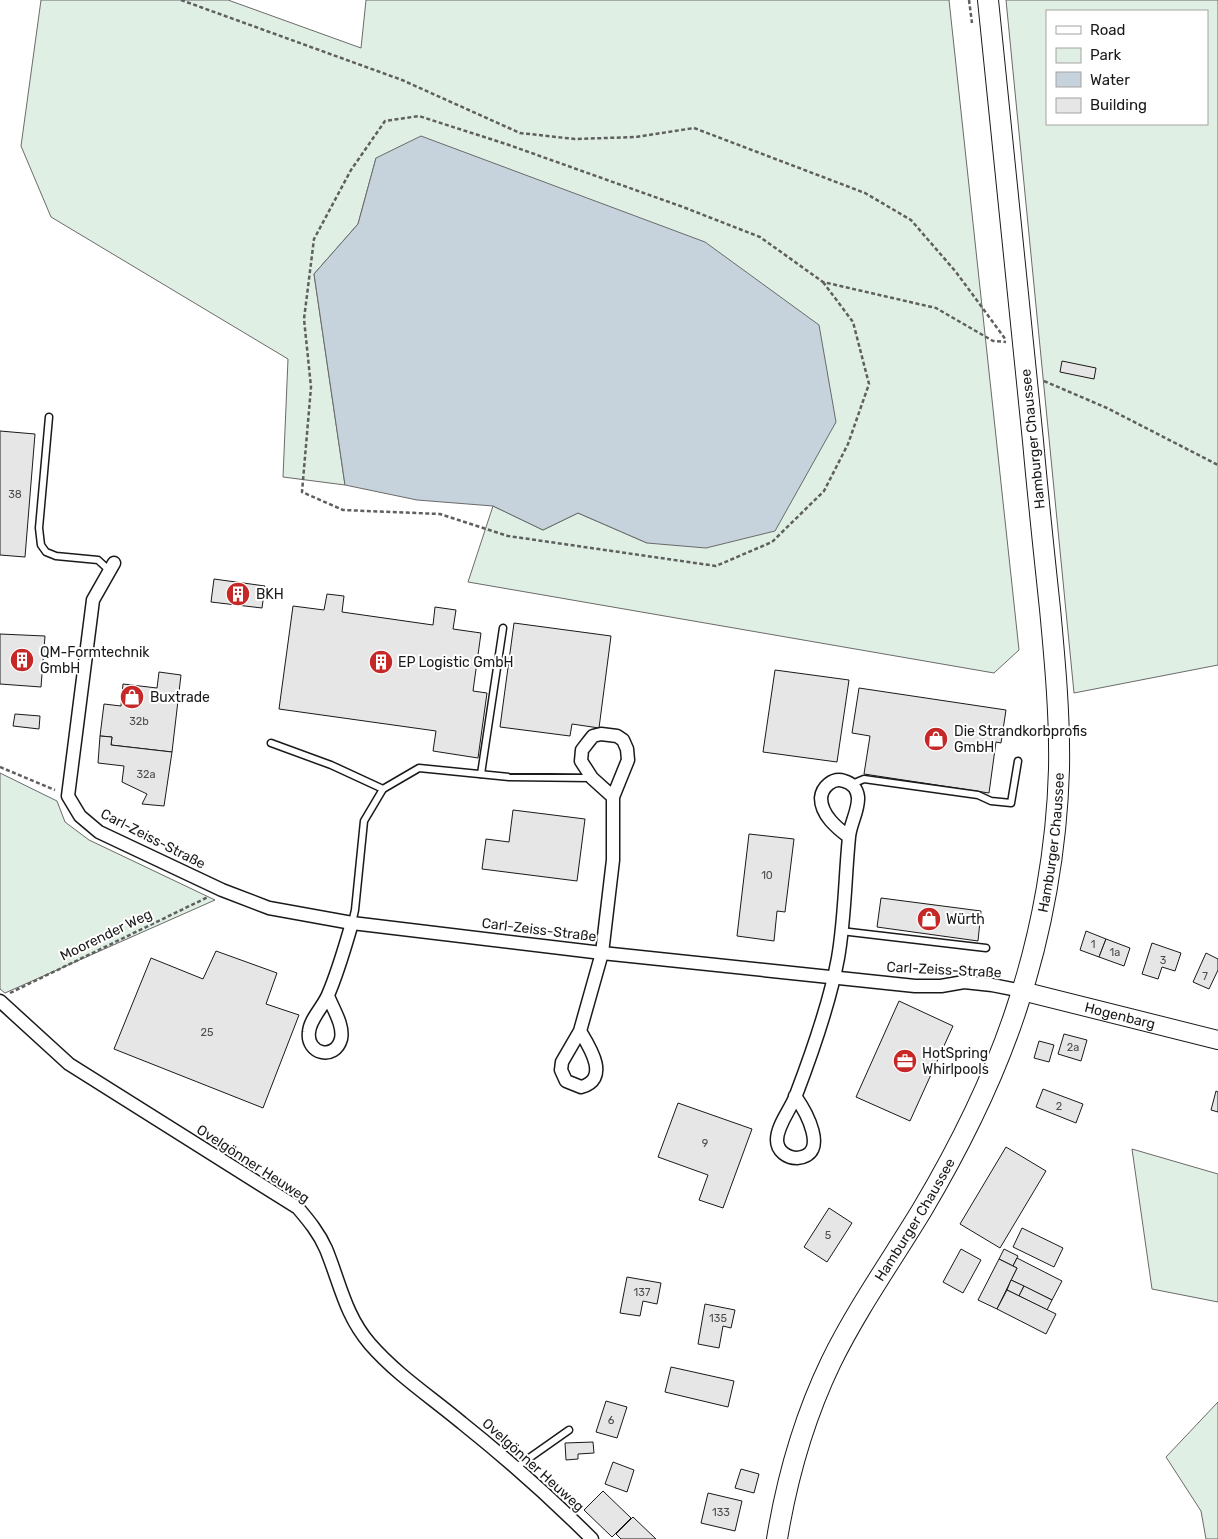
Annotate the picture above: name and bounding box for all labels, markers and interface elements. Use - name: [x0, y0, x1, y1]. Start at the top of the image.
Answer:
- legend: [1046, 10, 1208, 125]
- text: Road: [1090, 21, 1126, 39]
- text: Park: [1090, 46, 1121, 64]
- text: Water: [1090, 71, 1130, 89]
- text: Building: [1090, 96, 1147, 114]
- street label: Hamburger Chaussee: [1017, 368, 1049, 510]
- house number: 38: [8, 488, 22, 501]
- building icon: BKH: [225, 581, 251, 607]
- place label: BKH: [256, 586, 284, 603]
- place label: QM-Formtechnik GmbH: [40, 644, 150, 677]
- building icon: QM-Formtechnik GmbH: [9, 647, 35, 673]
- building icon: EP Logistic GmbH: [368, 649, 394, 675]
- place label: EP Logistic GmbH: [398, 654, 514, 671]
- shop icon: Buxtrade: [119, 684, 145, 710]
- place label: Buxtrade: [150, 689, 210, 706]
- house number: 32b: [129, 715, 149, 728]
- place label: Die Strandkorbprofis GmbH: [954, 723, 1087, 756]
- shop icon: Die Strandkorbprofis GmbH: [923, 726, 949, 752]
- house number: 32a: [136, 768, 156, 781]
- street label: Hamburger Chaussee: [1034, 772, 1067, 914]
- street label: Carl-Zeiss-Straße: [98, 805, 208, 873]
- house number: 10: [761, 869, 773, 882]
- street label: Moorender Weg: [57, 905, 155, 965]
- shop icon: Würth: [916, 906, 942, 932]
- place label: Würth: [946, 911, 985, 928]
- street label: Carl-Zeiss-Straße: [481, 915, 597, 945]
- house number: 1: [1091, 938, 1095, 951]
- house number: 1a: [1110, 946, 1120, 959]
- house number: 3: [1160, 954, 1167, 967]
- street label: Carl-Zeiss-Straße: [886, 958, 1002, 982]
- house number: 7: [1202, 970, 1208, 983]
- street label: Hogenbarg: [1083, 998, 1157, 1033]
- house number: 25: [201, 1026, 214, 1039]
- house number: 2a: [1067, 1041, 1079, 1054]
- place label: HotSpring Whirlpools: [922, 1045, 989, 1078]
- office icon: HotSpring Whirlpools: [892, 1048, 918, 1074]
- house number: 2: [1056, 1100, 1062, 1113]
- street label: Ovelgönner Heuweg: [193, 1121, 313, 1207]
- house number: 9: [702, 1137, 708, 1150]
- street label: Hamburger Chaussee: [871, 1155, 958, 1284]
- house number: 5: [825, 1229, 832, 1242]
- house number: 137: [634, 1286, 651, 1299]
- house number: 135: [709, 1312, 727, 1325]
- house number: 6: [608, 1414, 615, 1427]
- street label: Ovelgönner Heuweg: [479, 1415, 587, 1515]
- house number: 133: [712, 1506, 730, 1519]

